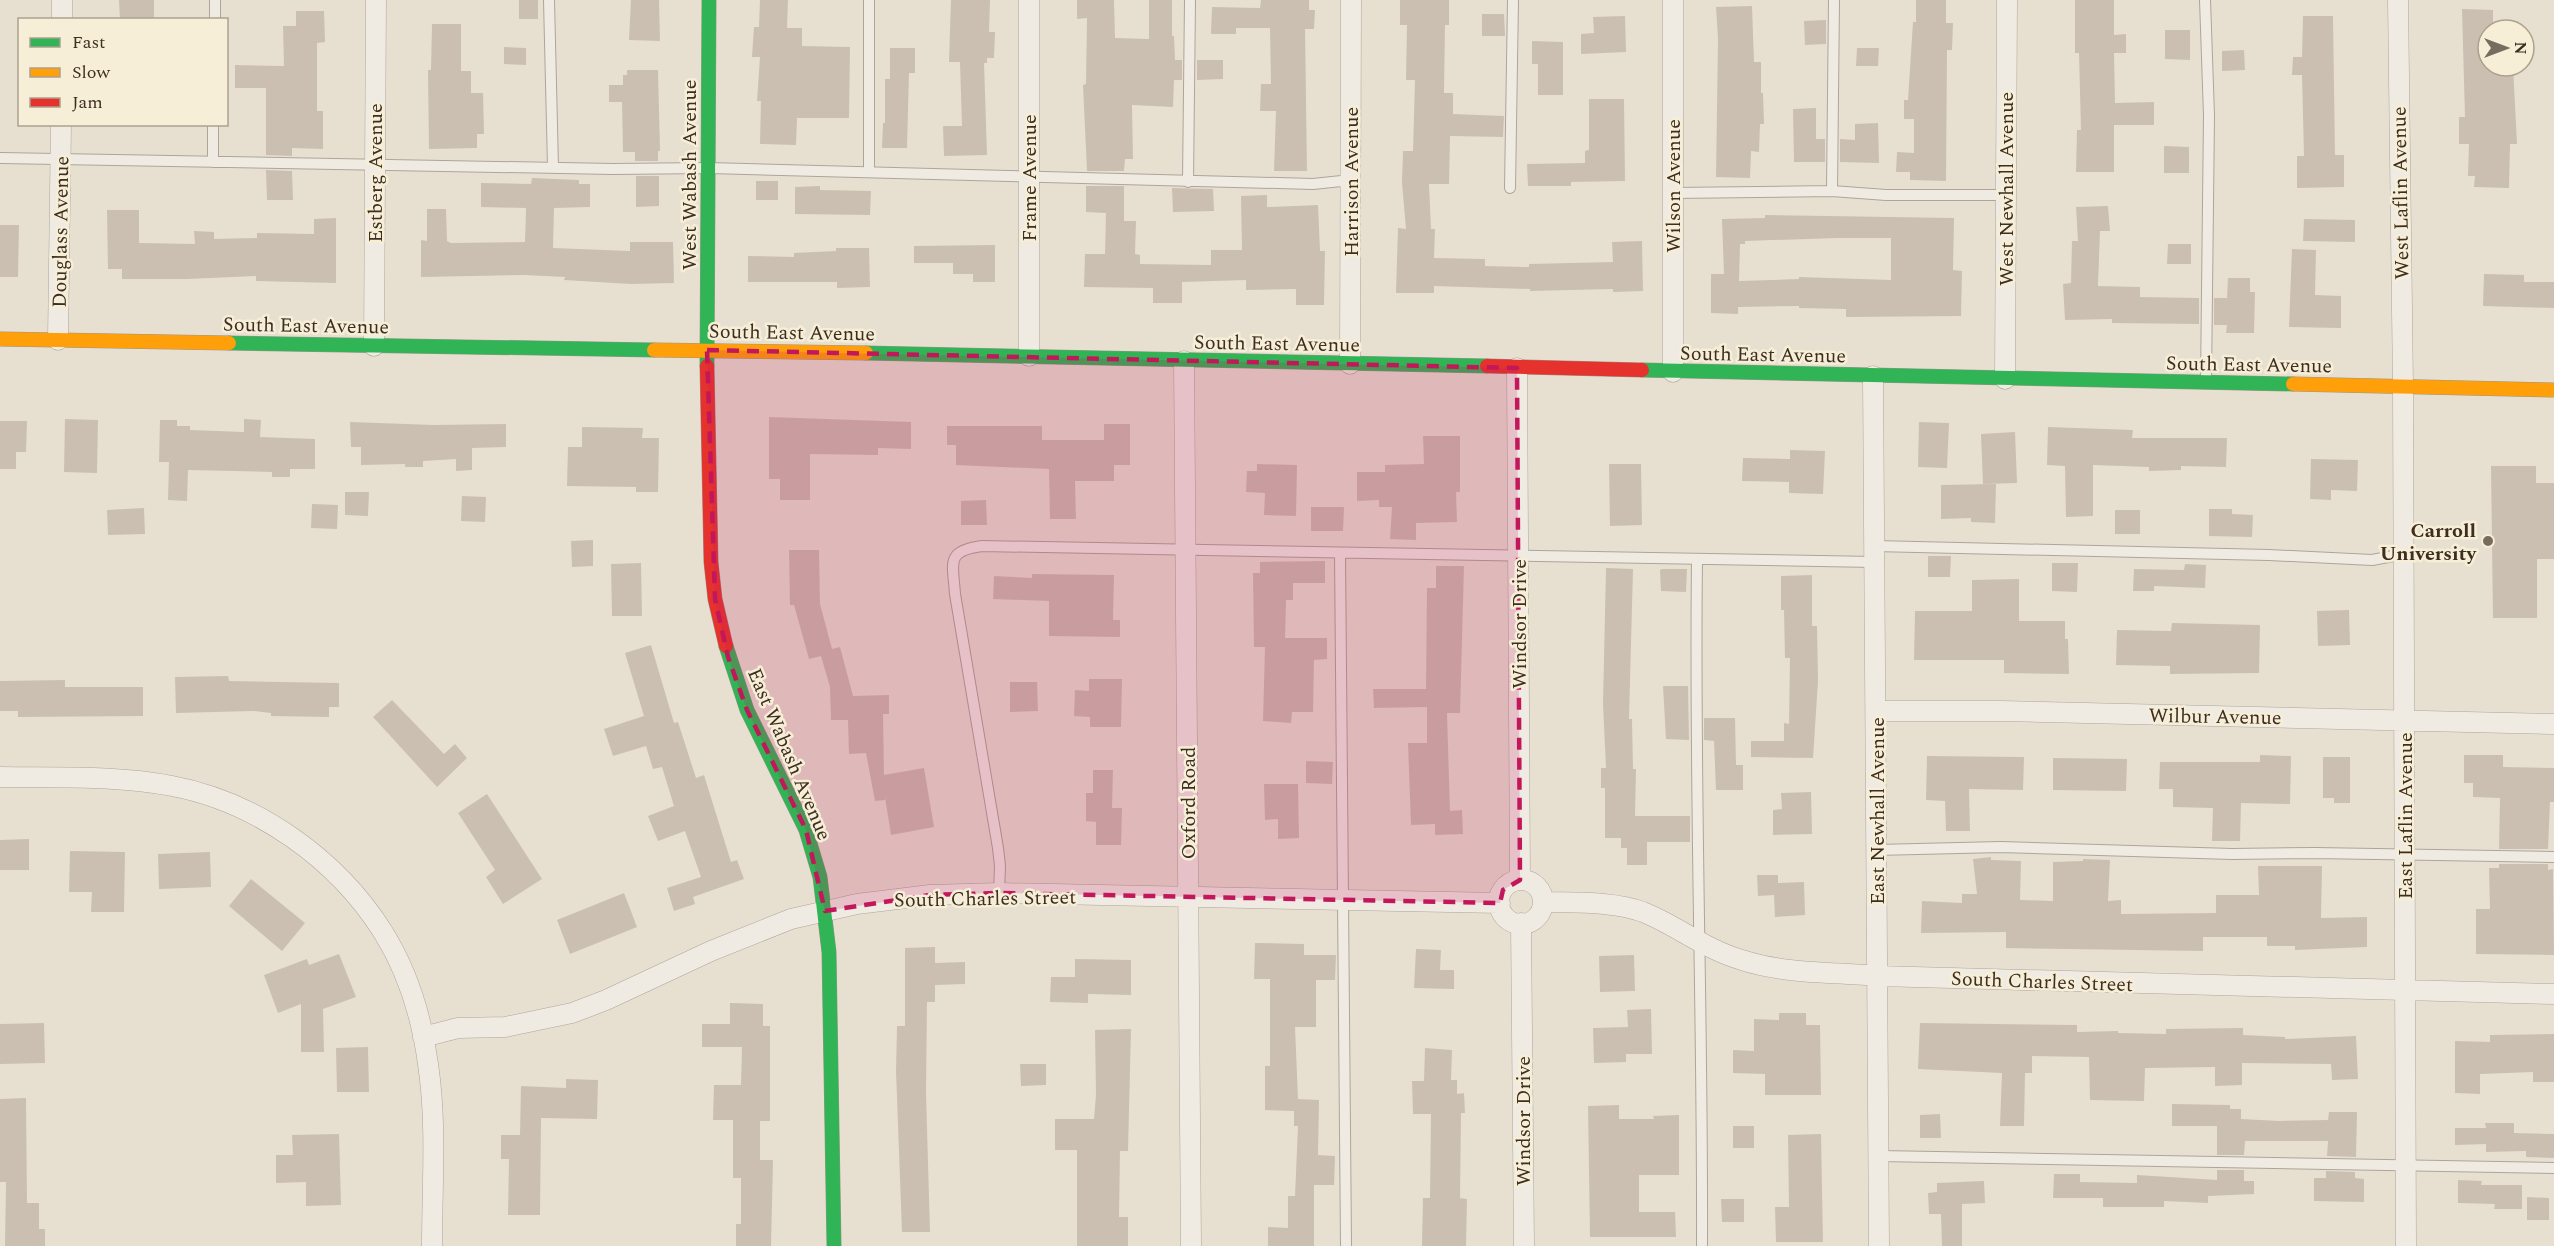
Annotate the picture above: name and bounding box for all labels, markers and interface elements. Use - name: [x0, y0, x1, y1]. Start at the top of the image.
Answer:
- legend: [18, 18, 228, 126]
- north arrow: [2476, 18, 2536, 78]
- text: Fast: [72, 29, 105, 56]
- text: N: [2508, 41, 2532, 55]
- text: Slow: [72, 59, 111, 86]
- street label: West Wabash Avenue: [675, 80, 705, 270]
- text: Jam: [72, 89, 103, 116]
- street label: West Newhall Avenue: [1992, 92, 2022, 286]
- street label: Estberg Avenue: [361, 103, 391, 243]
- street label: West Laflin Avenue: [2384, 106, 2418, 280]
- street label: Harrison Avenue: [1337, 107, 1367, 257]
- street label: Frame Avenue: [1015, 114, 1045, 242]
- street label: Wilson Avenue: [1659, 119, 1689, 253]
- street label: Douglass Avenue: [45, 156, 77, 308]
- street label: South East Avenue: [223, 310, 389, 342]
- street label: South East Avenue: [709, 317, 875, 349]
- street label: South East Avenue: [1194, 328, 1360, 360]
- street label: South East Avenue: [1680, 339, 1846, 371]
- street label: South East Avenue: [2166, 349, 2332, 381]
- place label: Carroll University: [2380, 516, 2477, 569]
- marker: Carroll University: [2481, 534, 2495, 548]
- street label: Windsor Drive: [1505, 559, 1535, 689]
- street label: East Wabash Avenue: [739, 664, 839, 845]
- street label: Wilbur Avenue: [2148, 701, 2282, 733]
- street label: East Newhall Avenue: [1863, 717, 1893, 905]
- street label: East Laflin Avenue: [2391, 732, 2421, 900]
- street label: Oxford Road: [1174, 747, 1204, 859]
- street label: South Charles Street: [894, 882, 1076, 916]
- street label: South Charles Street: [1950, 964, 2134, 1000]
- street label: Windsor Drive: [1509, 1056, 1539, 1186]

